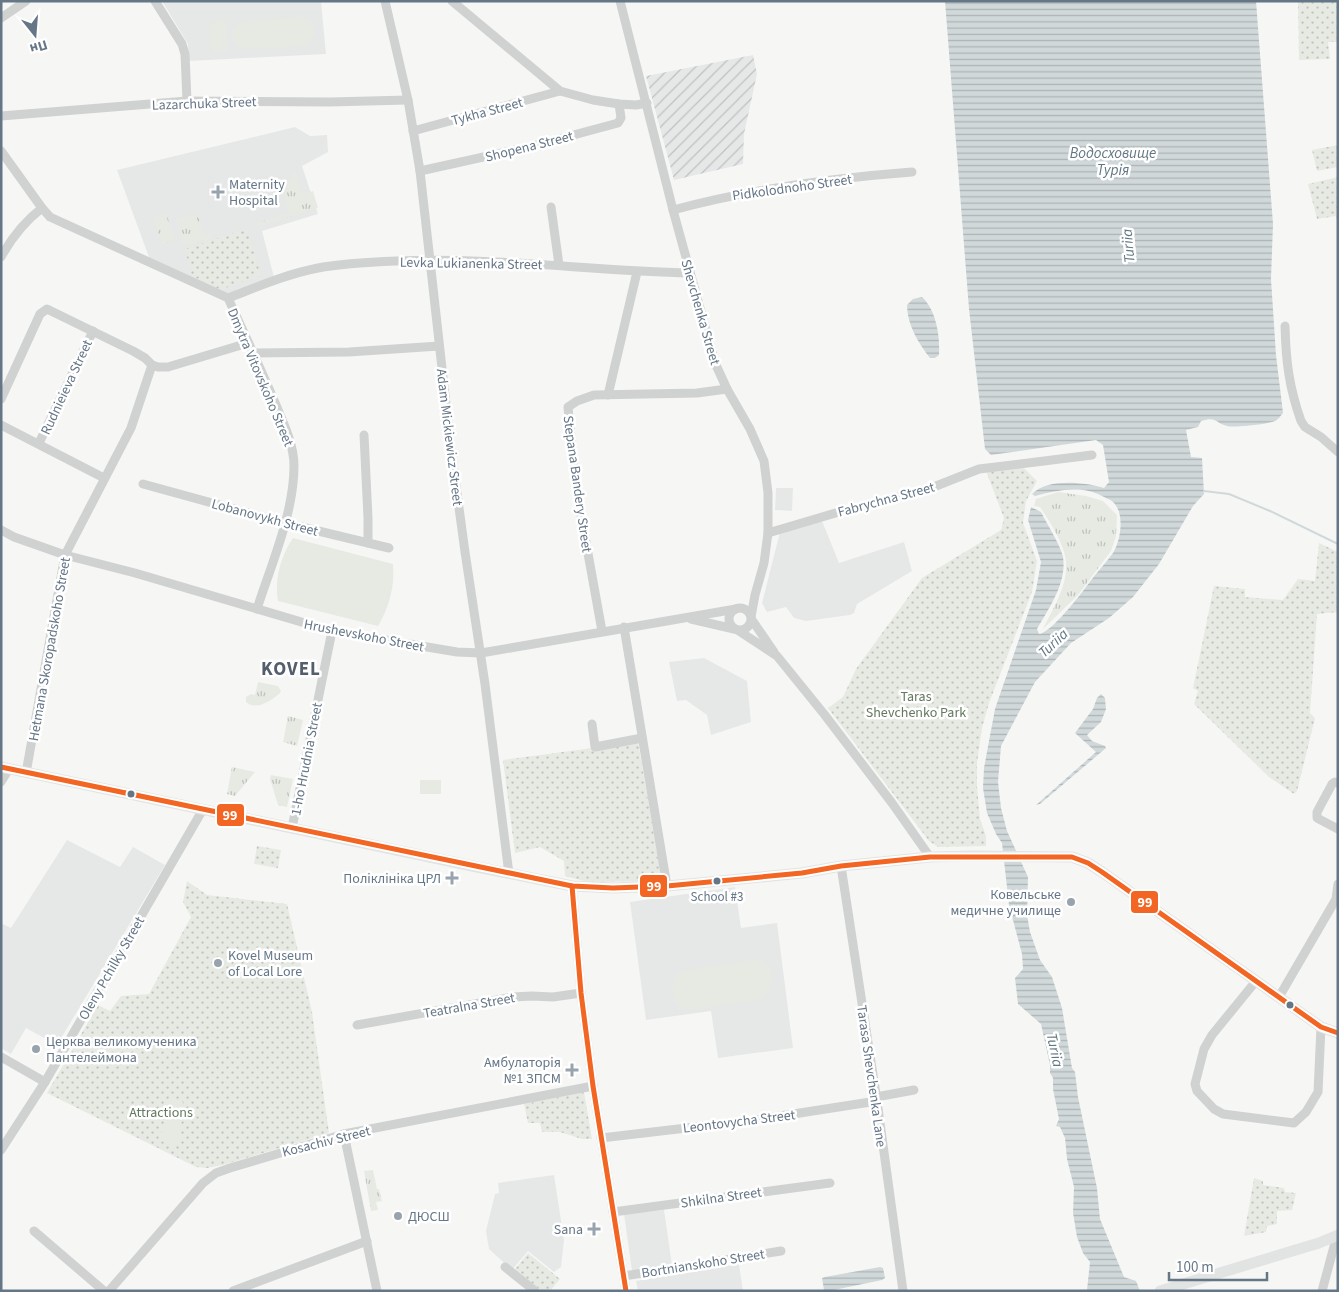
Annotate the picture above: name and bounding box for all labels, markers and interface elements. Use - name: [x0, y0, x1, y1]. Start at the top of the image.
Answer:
- north arrow: [10, 10, 60, 60]
- text: Пн: [27, 34, 50, 59]
- street label: Lazarchuka Street: [151, 92, 257, 116]
- street label: Tykha Street: [449, 93, 525, 131]
- street label: Shopena Street: [483, 126, 576, 168]
- water label: Водосховище Турія: [1070, 143, 1156, 181]
- street label: Pidkolodnoho Street: [731, 170, 854, 206]
- place label: Maternity Hospital: [229, 175, 285, 211]
- marker: Maternity Hospital: [211, 185, 225, 199]
- water label: Turiia: [1117, 228, 1140, 264]
- street label: Levka Lukianenka Street: [400, 253, 543, 275]
- street label: Shevchenka Street: [675, 257, 725, 368]
- street label: Dmytra Vitovskoho Street: [222, 305, 298, 450]
- street label: Rudnieieva Street: [36, 336, 98, 438]
- street label: Adam Mickiewicz Street: [431, 367, 467, 507]
- street label: Stepana Bandery Street: [557, 414, 597, 554]
- street label: Fabrychna Street: [836, 477, 937, 523]
- street label: Lobanovykh Street: [209, 494, 320, 542]
- street label: Hetmana Skoropadskoho Street: [24, 555, 76, 743]
- street label: Hrushevskoho Street: [302, 615, 426, 657]
- water label: Turiia: [1034, 624, 1073, 663]
- district label: KOVEL: [261, 656, 321, 683]
- park label: Taras Shevchenko Park: [866, 687, 966, 723]
- street label: 1-ho Hrudnia Street: [286, 701, 328, 817]
- unlabelled marker: [126, 789, 136, 799]
- line badge: 99: [216, 803, 245, 827]
- text: 99: [223, 806, 237, 826]
- place label: Поліклініка ЦРЛ: [343, 869, 441, 889]
- marker: Поліклініка ЦРЛ: [445, 871, 459, 885]
- line badge: 99: [639, 874, 668, 898]
- marker: School #3: [712, 876, 722, 886]
- text: 99: [647, 877, 661, 897]
- place label: Ковельське медичне училище: [950, 885, 1061, 921]
- place label: School #3: [691, 888, 743, 906]
- line badge: 99: [1130, 890, 1159, 914]
- text: 99: [1138, 893, 1152, 913]
- marker: Ковельське медичне училище: [1065, 896, 1077, 908]
- street label: Oleny Pchilky Street: [74, 913, 150, 1024]
- place label: Kovel Museum of Local Lore: [228, 946, 313, 982]
- marker: Kovel Museum of Local Lore: [212, 957, 224, 969]
- street label: Teatralna Street: [422, 988, 517, 1024]
- unlabelled marker: [1285, 1000, 1295, 1010]
- street label: Tarasa Shevchenka Lane: [851, 1004, 891, 1148]
- water label: Turiia: [1041, 1031, 1068, 1069]
- place label: Церква великомученика Пантелеймона: [46, 1032, 197, 1068]
- marker: Церква великомученика Пантелеймона: [30, 1043, 42, 1055]
- place label: Амбулаторія №1 ЗПСМ: [484, 1053, 561, 1089]
- marker: Амбулаторія №1 ЗПСМ: [565, 1063, 579, 1077]
- park label: Attractions: [129, 1103, 193, 1123]
- street label: Leontovycha Street: [682, 1105, 797, 1139]
- street label: Kosachiv Street: [280, 1121, 373, 1163]
- street label: Shkilna Street: [679, 1182, 763, 1214]
- place label: ДЮСШ: [408, 1207, 450, 1227]
- marker: ДЮСШ: [392, 1210, 404, 1222]
- place label: Sana: [554, 1220, 583, 1240]
- marker: Sana: [587, 1222, 601, 1236]
- street label: Bortnianskoho Street: [640, 1244, 766, 1284]
- scale bar: [1169, 1250, 1266, 1282]
- text: 100 m: [1176, 1257, 1214, 1278]

